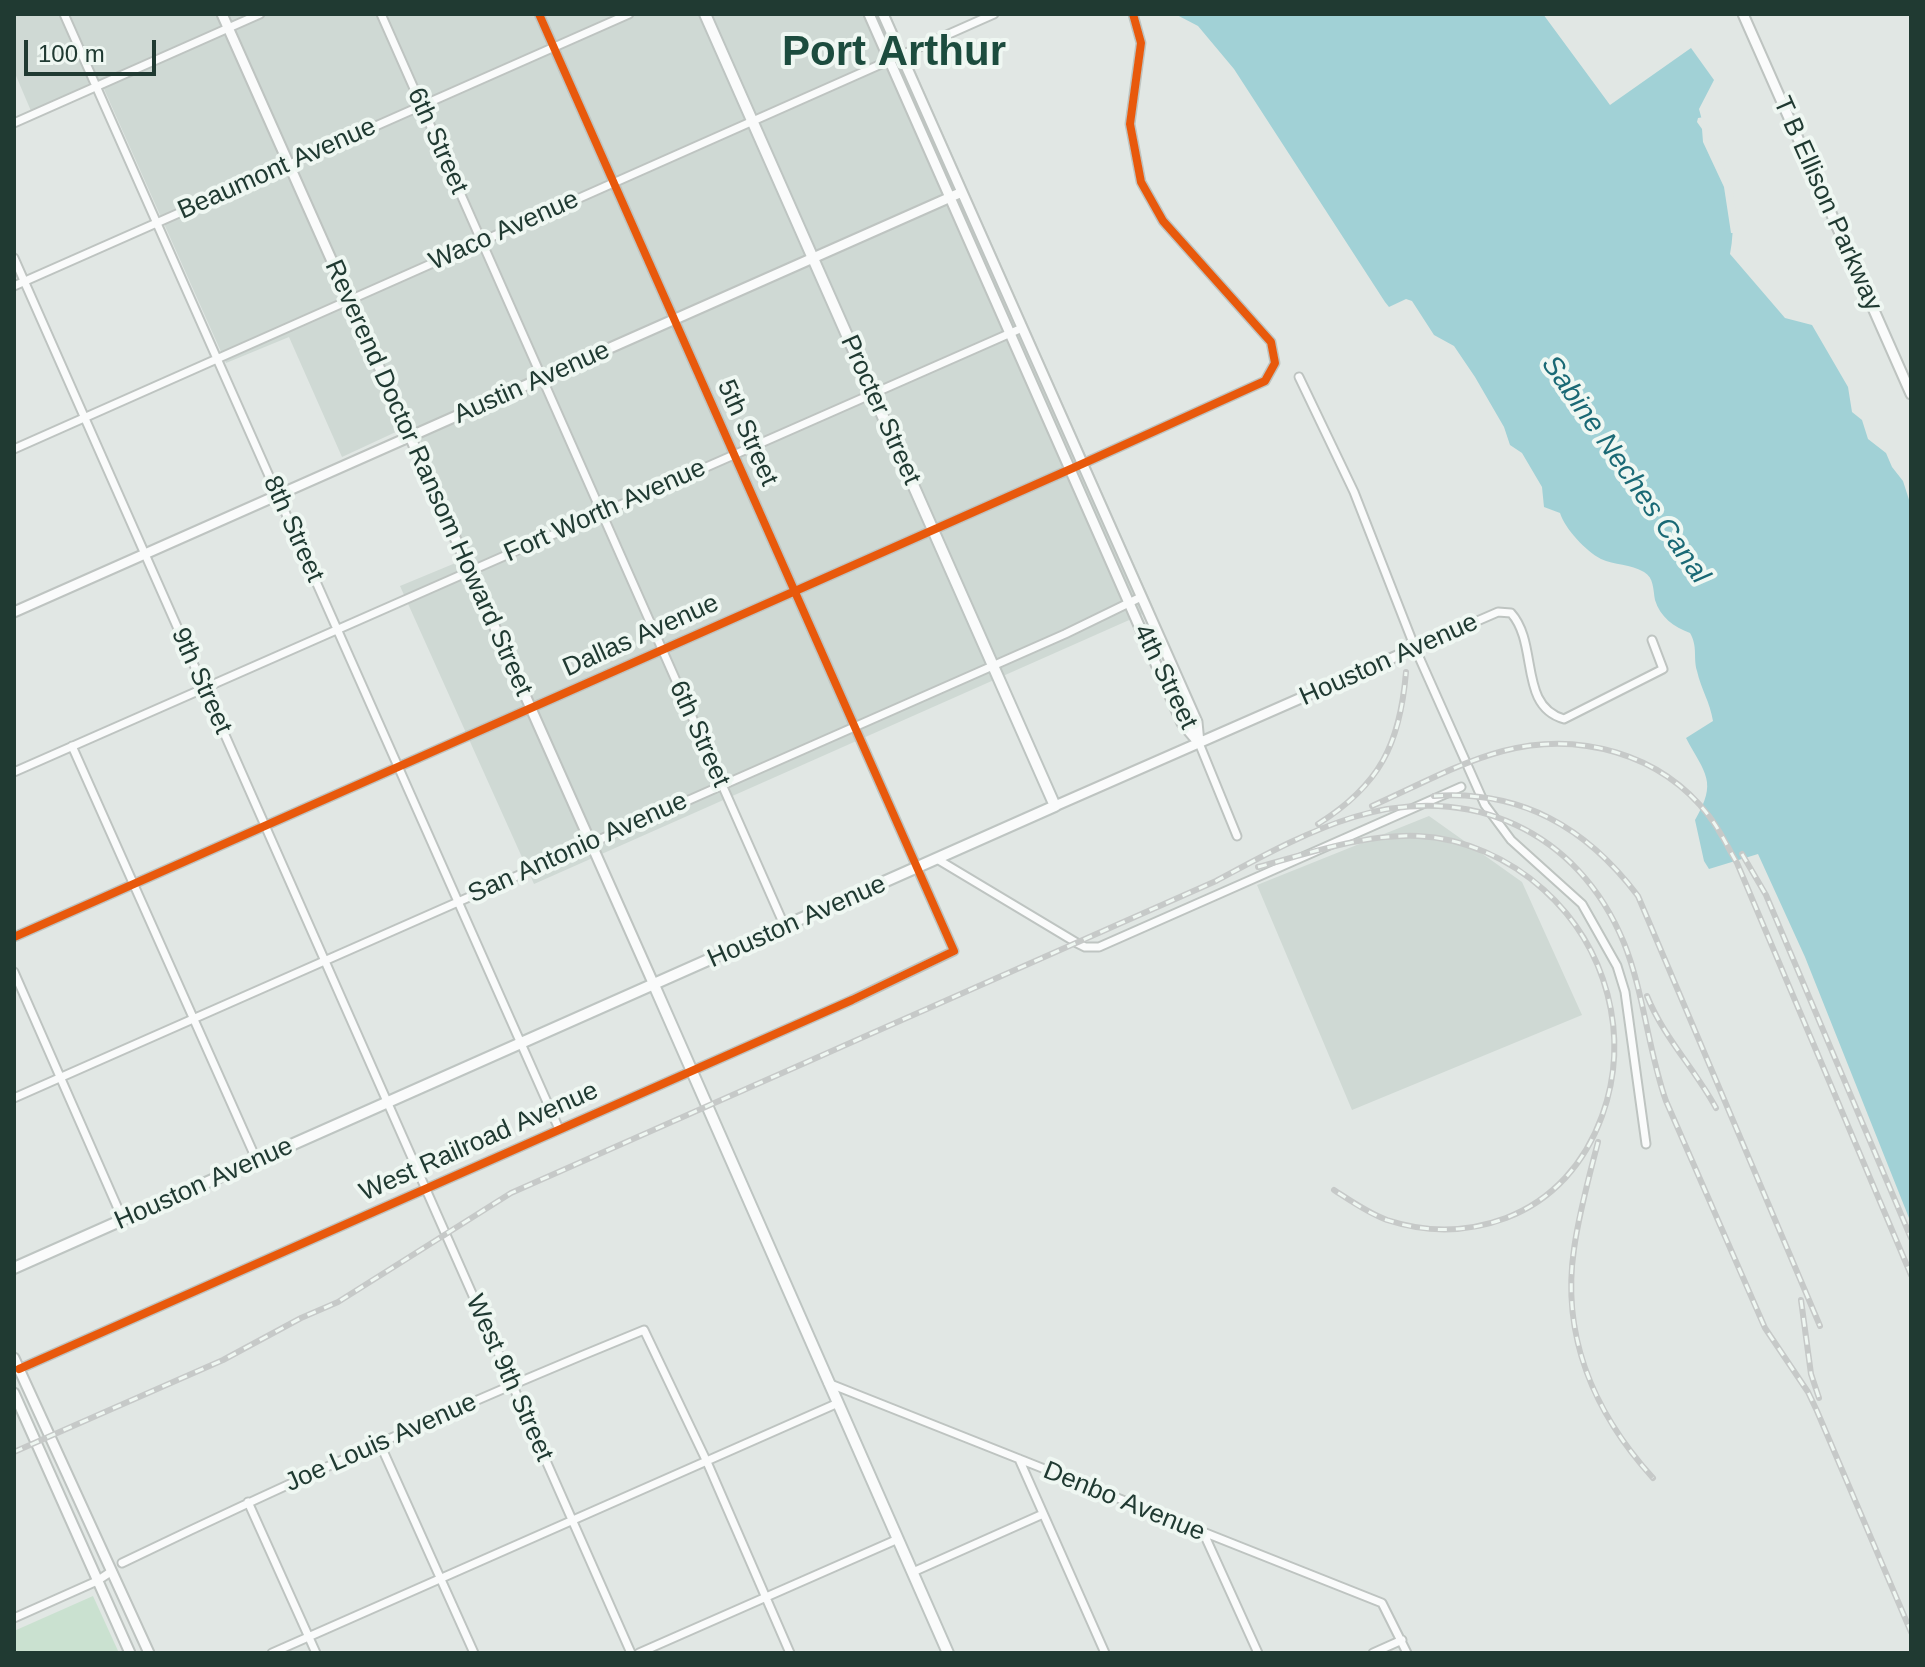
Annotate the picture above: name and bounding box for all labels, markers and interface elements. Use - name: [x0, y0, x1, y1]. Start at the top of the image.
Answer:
- scale bar: [28, 24, 160, 74]
- district label: Port Arthur: [782, 28, 1006, 78]
- text: 100 m: [38, 40, 105, 67]
- street label: 6th Street: [400, 83, 474, 199]
- street label: T B Ellison Parkway: [1766, 92, 1888, 316]
- street label: Beaumont Avenue: [173, 111, 381, 227]
- street label: Waco Avenue: [424, 184, 584, 278]
- street label: Reverend Doctor Ransom Howard Street: [317, 255, 539, 701]
- street label: Procter Street: [833, 330, 927, 490]
- street label: Austin Avenue: [449, 335, 615, 431]
- water label: Sabine Neches Canal: [1534, 349, 1716, 591]
- street label: 5th Street: [710, 375, 784, 491]
- street label: Fort Worth Avenue: [499, 453, 711, 569]
- street label: 8th Street: [256, 471, 330, 587]
- street label: Dallas Avenue: [558, 588, 724, 684]
- street label: Houston Avenue: [1295, 607, 1483, 713]
- street label: 4th Street: [1126, 619, 1204, 735]
- street label: 9th Street: [164, 623, 238, 739]
- street label: 6th Street: [662, 676, 736, 792]
- street label: San Antonio Avenue: [464, 786, 692, 910]
- street label: Houston Avenue: [703, 869, 891, 975]
- street label: West Railroad Avenue: [355, 1075, 603, 1209]
- street label: Houston Avenue: [110, 1131, 298, 1237]
- street label: West 9th Street: [458, 1290, 560, 1466]
- street label: Joe Louis Avenue: [280, 1387, 482, 1499]
- street label: Denbo Avenue: [1039, 1455, 1209, 1549]

